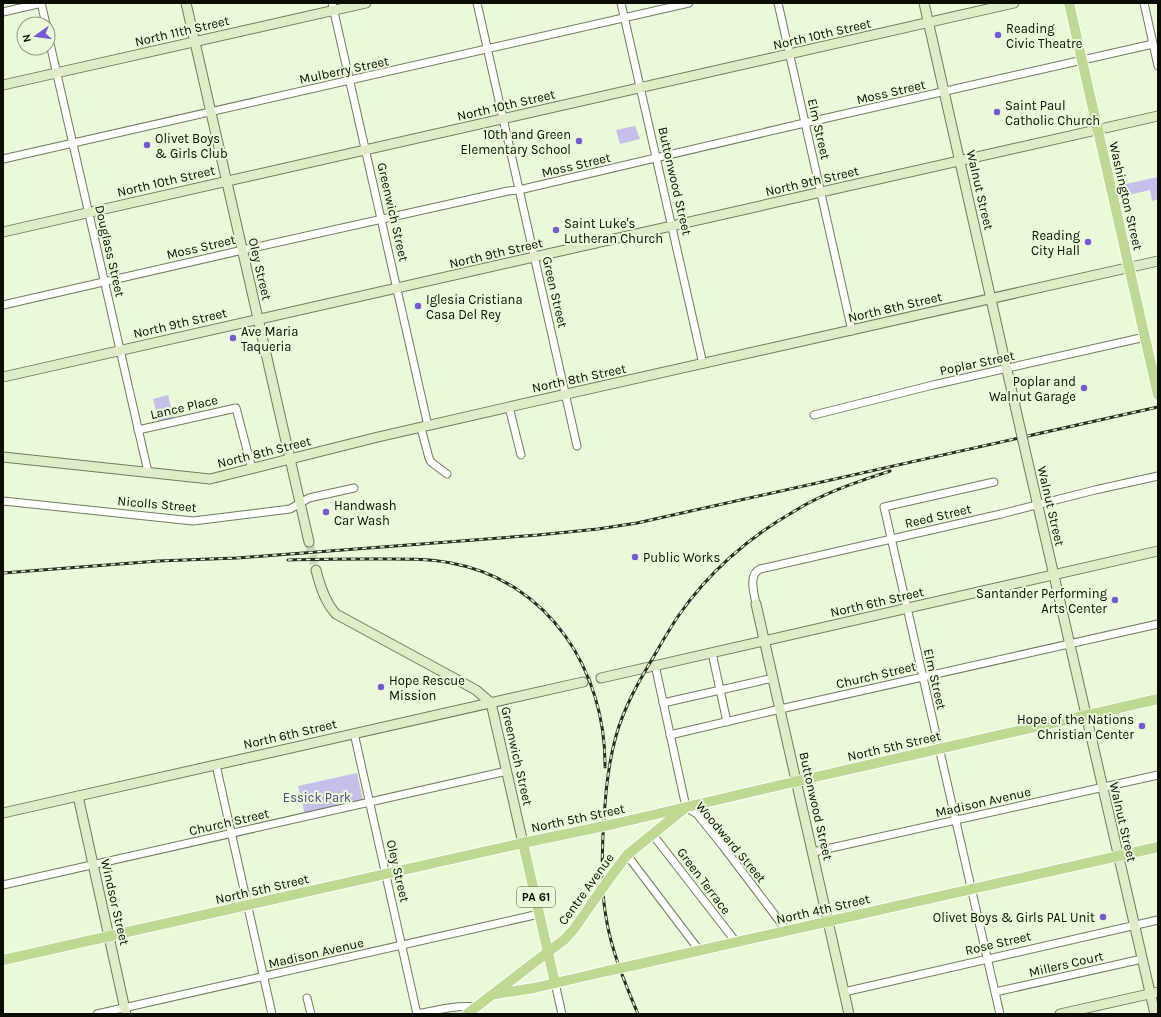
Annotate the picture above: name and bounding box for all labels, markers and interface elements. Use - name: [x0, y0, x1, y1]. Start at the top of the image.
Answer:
- street label: North 11th Street: [133, 13, 231, 49]
- street label: North 10th Street: [772, 15, 873, 53]
- north arrow: [16, 16, 56, 56]
- place label: Reading Civic Theatre: [1006, 21, 1083, 51]
- marker: Reading Civic Theatre: [993, 30, 1003, 40]
- text: N: [20, 33, 34, 44]
- street label: Mulberry Street: [298, 53, 390, 87]
- street label: Moss Street: [855, 77, 927, 107]
- street label: North 10th Street: [456, 86, 557, 124]
- street label: Elm Street: [805, 97, 833, 161]
- place label: Saint Paul Catholic Church: [1005, 98, 1100, 128]
- marker: Saint Paul Catholic Church: [992, 107, 1002, 117]
- street label: Buttonwood Street: [655, 125, 695, 237]
- place label: 10th and Green Elementary School: [461, 127, 571, 157]
- place label: Olivet Boys & Girls Club: [155, 131, 228, 161]
- marker: 10th and Green Elementary School: [574, 136, 584, 146]
- marker: Olivet Boys & Girls Club: [142, 140, 152, 150]
- street label: Washington Street: [1106, 140, 1146, 252]
- street label: Walnut Street: [964, 149, 996, 231]
- street label: Moss Street: [540, 150, 612, 180]
- street label: Greenwich Street: [374, 161, 412, 263]
- street label: North 10th Street: [116, 162, 217, 200]
- street label: North 9th Street: [764, 163, 860, 199]
- street label: Douglass Street: [92, 203, 128, 299]
- place label: Saint Luke's Lutheran Church: [564, 216, 663, 246]
- marker: Saint Luke's Lutheran Church: [551, 225, 561, 235]
- place label: Reading City Hall: [1031, 228, 1081, 258]
- street label: Moss Street: [165, 232, 237, 262]
- street label: North 9th Street: [448, 235, 544, 271]
- street label: Oley Street: [246, 236, 274, 302]
- marker: Reading City Hall: [1083, 237, 1093, 247]
- street label: Green Street: [539, 255, 571, 329]
- street label: North 8th Street: [847, 289, 944, 325]
- place label: Iglesia Cristiana Casa Del Rey: [426, 292, 523, 322]
- marker: Iglesia Cristiana Casa Del Rey: [413, 301, 423, 311]
- street label: North 9th Street: [132, 305, 228, 341]
- place label: Ave Maria Taqueria: [241, 324, 298, 355]
- marker: Ave Maria Taqueria: [228, 333, 238, 343]
- street label: Poplar Street: [938, 348, 1016, 378]
- street label: North 8th Street: [530, 361, 628, 395]
- place label: Poplar and Walnut Garage: [989, 374, 1076, 404]
- marker: Poplar and Walnut Garage: [1079, 383, 1089, 393]
- street label: Lance Place: [149, 392, 220, 422]
- street label: North 8th Street: [216, 433, 313, 471]
- street label: Walnut Street: [1035, 465, 1067, 547]
- street label: Nicolls Street: [117, 493, 197, 515]
- place label: Handwash Car Wash: [334, 498, 397, 528]
- street label: Reed Street: [903, 501, 973, 531]
- marker: Handwash Car Wash: [321, 507, 331, 517]
- place label: Public Works: [643, 550, 720, 565]
- marker: Public Works: [630, 552, 640, 562]
- street label: North 6th Street: [829, 584, 925, 620]
- place label: Santander Performing Arts Center: [976, 586, 1108, 616]
- marker: Santander Performing Arts Center: [1110, 595, 1120, 605]
- street label: Elm Street: [921, 647, 949, 711]
- street label: Church Street: [835, 658, 918, 691]
- place label: Hope Rescue Mission: [389, 673, 465, 703]
- marker: Hope Rescue Mission: [376, 682, 386, 692]
- street label: Greenwich Street: [498, 705, 536, 807]
- place label: Hope of the Nations Christian Center: [1017, 712, 1134, 742]
- street label: North 6th Street: [242, 716, 338, 752]
- marker: Hope of the Nations Christian Center: [1137, 721, 1147, 731]
- street label: North 5th Street: [846, 728, 942, 764]
- street label: Buttonwood Street: [796, 750, 836, 862]
- street label: Walnut Street: [1107, 781, 1139, 863]
- street label: Madison Avenue: [934, 784, 1032, 820]
- park label: Essick Park: [283, 790, 351, 805]
- street label: Woodward Street: [693, 799, 769, 886]
- street label: North 5th Street: [530, 801, 626, 835]
- street label: Church Street: [188, 805, 271, 838]
- street label: Oley Street: [384, 838, 412, 904]
- street label: Green Terrace: [674, 845, 734, 918]
- street label: Centre Avenue: [555, 850, 617, 928]
- street label: Windsor Street: [98, 857, 132, 947]
- street label: North 5th Street: [214, 871, 310, 907]
- road number: PA 61: [517, 887, 555, 907]
- street label: North 4th Street: [775, 891, 871, 927]
- place label: Olivet Boys & Girls PAL Unit: [933, 910, 1095, 925]
- marker: Olivet Boys & Girls PAL Unit: [1098, 912, 1108, 922]
- street label: Rose Street: [963, 928, 1033, 958]
- street label: Madison Avenue: [267, 935, 365, 971]
- street label: Millers Court: [1027, 948, 1105, 980]

